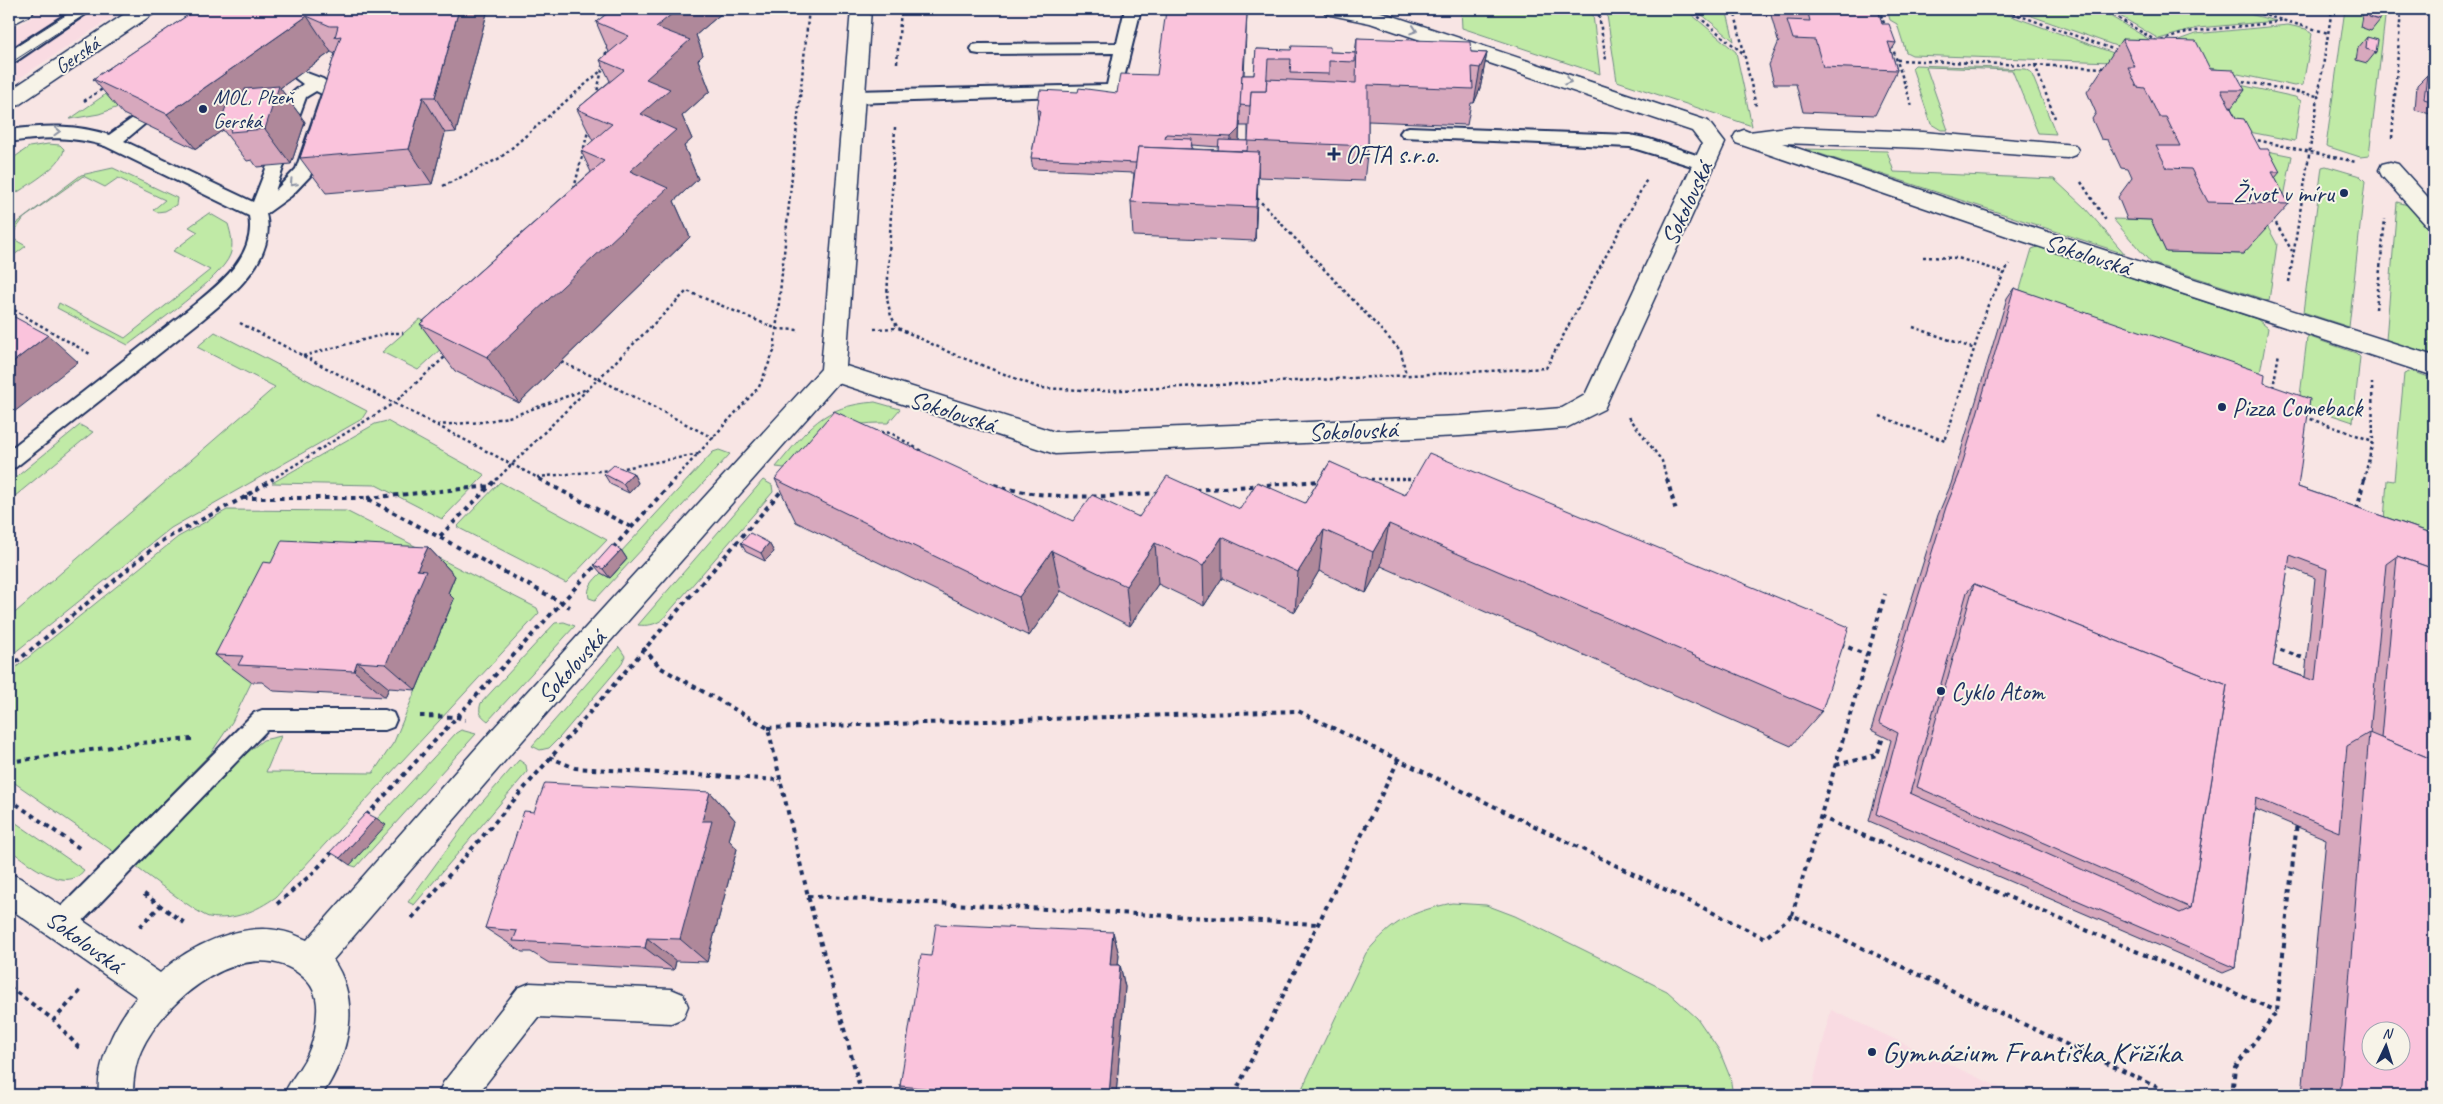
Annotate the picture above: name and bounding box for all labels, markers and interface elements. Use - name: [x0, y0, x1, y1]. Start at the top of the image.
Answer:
- one-way arrow: [1409, 25, 1417, 35]
- street label: Gerská: [50, 30, 106, 79]
- one-way arrow: [1563, 76, 1571, 86]
- place label: MOL, Plzeň Gerská: [213, 84, 295, 134]
- marker: MOL, Plzeň Gerská: [197, 103, 209, 115]
- one-way arrow: [53, 126, 61, 137]
- place label: OFTA s.r.o.: [1345, 139, 1439, 171]
- marker: OFTA s.r.o.: [1327, 147, 1341, 161]
- street label: Sokolovská: [1654, 155, 1721, 250]
- one-way arrow: [290, 177, 299, 186]
- place label: Život v míru: [2233, 178, 2336, 210]
- marker: Život v míru: [2338, 187, 2350, 199]
- street label: Sokolovská: [2041, 226, 2137, 284]
- street label: Sokolovská: [906, 383, 1002, 441]
- place label: Pizza Comeback: [2232, 392, 2364, 424]
- marker: Pizza Comeback: [2216, 401, 2228, 413]
- street label: Sokolovská: [1308, 413, 1400, 449]
- street label: Sokolovská: [530, 622, 615, 710]
- place label: Cyklo Atom: [1951, 676, 2046, 708]
- marker: Cyklo Atom: [1935, 685, 1947, 697]
- street label: Sokolovská: [39, 903, 131, 982]
- north arrow: [2360, 1022, 2410, 1072]
- text: N: [2382, 1025, 2394, 1042]
- place label: Gymnázium Františka Křižíka: [1882, 1033, 2184, 1071]
- marker: Gymnázium Františka Křižíka: [1866, 1046, 1878, 1058]

